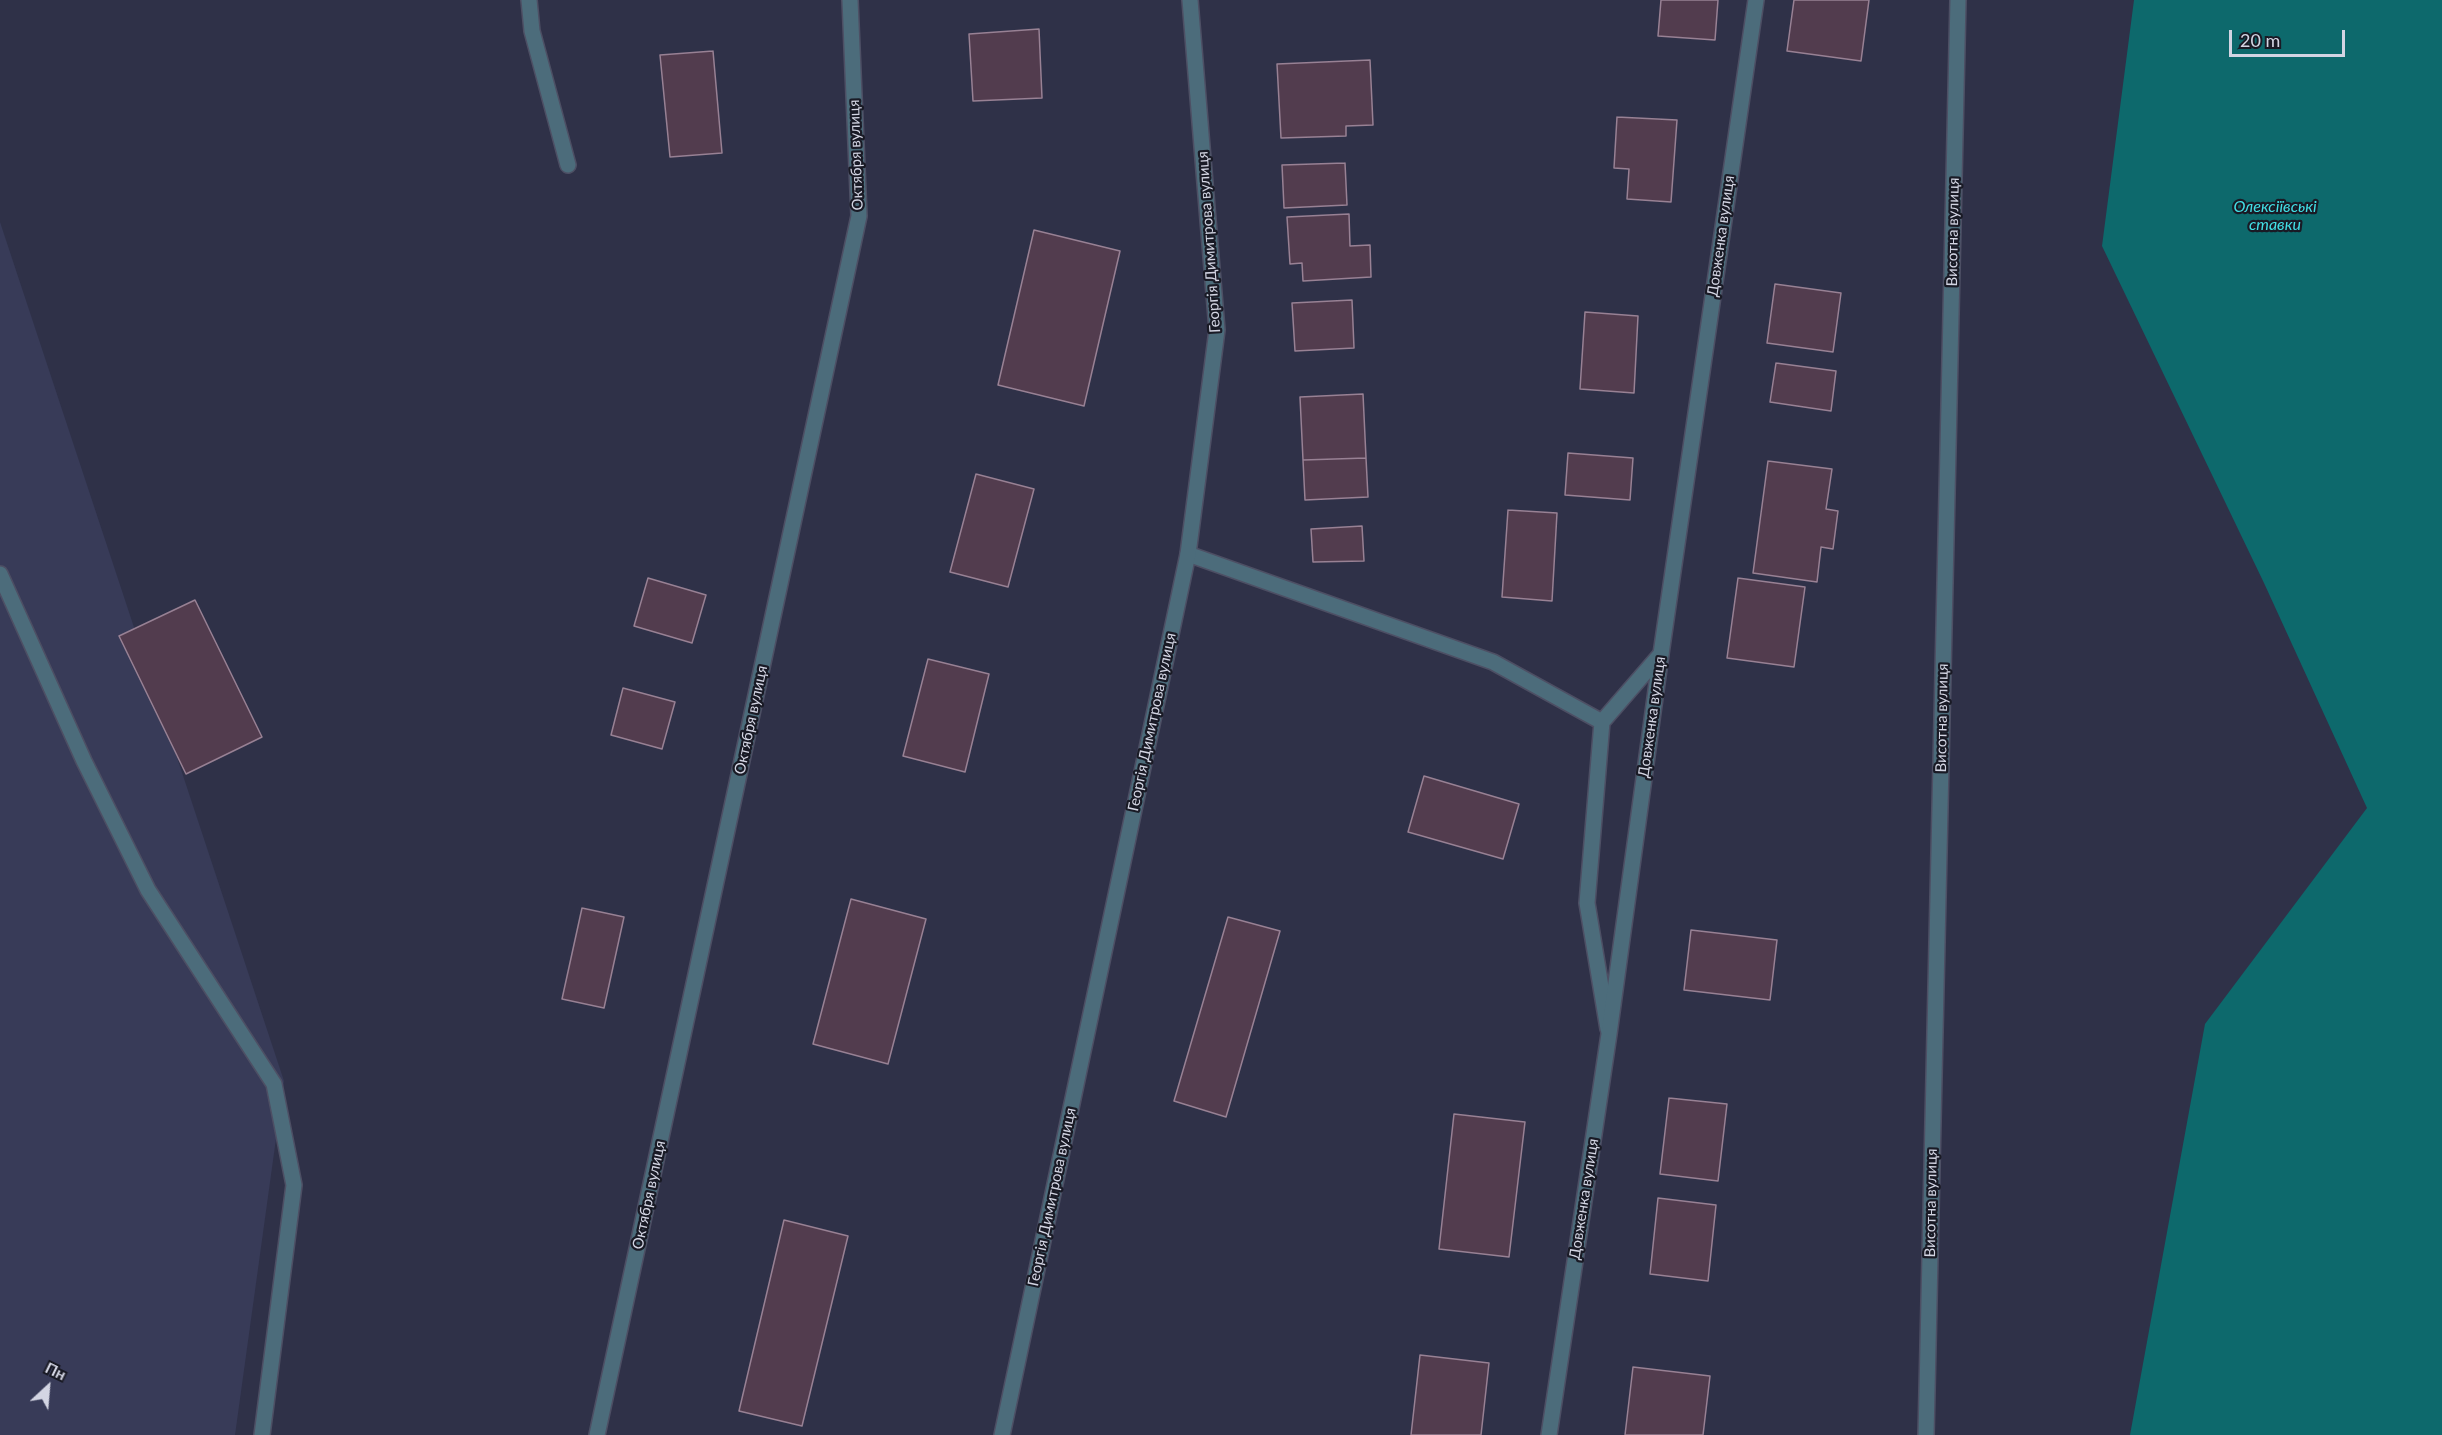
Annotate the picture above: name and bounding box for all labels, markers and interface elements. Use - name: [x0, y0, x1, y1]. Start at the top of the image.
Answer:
- scale bar: [2232, 18, 2348, 56]
- text: 20 m: [2240, 29, 2280, 51]
- street label: Октября вулиця: [845, 99, 867, 211]
- street label: Георгія Димитрова вулиця: [1194, 150, 1224, 334]
- street label: Довженка вулиця: [1704, 174, 1738, 298]
- street label: Висотна вулиця: [1943, 177, 1963, 287]
- water label: Олексіївські ставки: [2233, 197, 2317, 235]
- street label: Георгія Димитрова вулиця: [1124, 631, 1180, 813]
- street label: Довженка вулиця: [1635, 655, 1669, 779]
- street label: Висотна вулиця: [1932, 663, 1952, 773]
- street label: Октября вулиця: [731, 664, 771, 776]
- street label: Георгія Димитрова вулиця: [1024, 1106, 1080, 1288]
- street label: Довженка вулиця: [1566, 1137, 1602, 1261]
- street label: Октября вулиця: [629, 1139, 669, 1251]
- street label: Висотна вулиця: [1921, 1148, 1941, 1258]
- north arrow: [18, 1357, 78, 1417]
- text: Пн: [43, 1357, 70, 1383]

